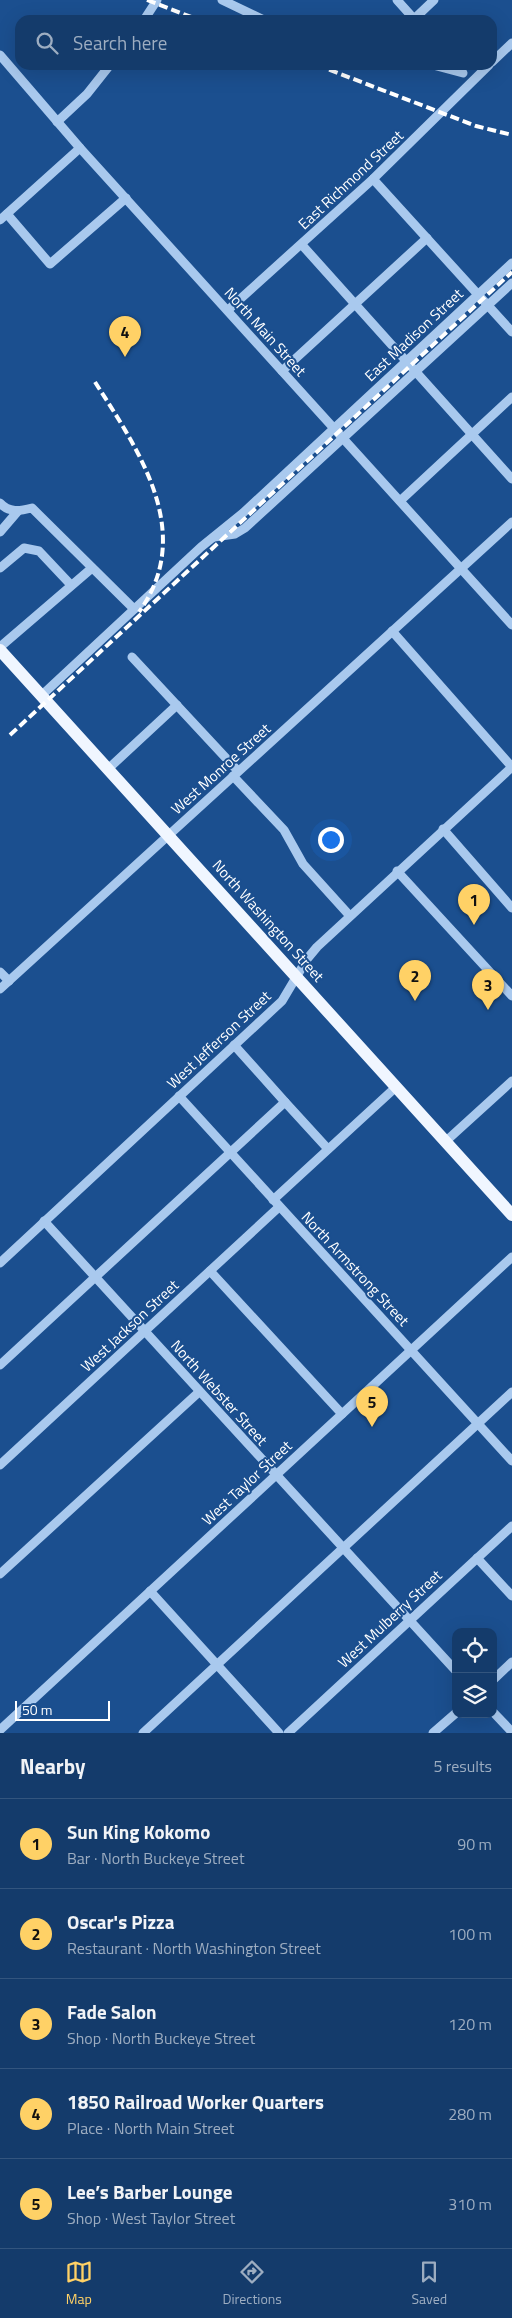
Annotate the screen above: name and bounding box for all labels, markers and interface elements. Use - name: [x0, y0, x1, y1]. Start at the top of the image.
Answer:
- search box: [15, 15, 497, 70]
- text: Search here: [73, 28, 167, 57]
- icon: search: [33, 29, 61, 57]
- street label: East Richmond Street: [293, 124, 409, 235]
- street label: North Main Street: [219, 282, 312, 382]
- street label: East Madison Street: [359, 282, 469, 387]
- pin: 4: [109, 316, 141, 357]
- street label: West Monroe Street: [166, 717, 276, 820]
- your location: [318, 827, 344, 853]
- street label: North Washington Street: [207, 854, 330, 987]
- pin: 1: [458, 884, 490, 925]
- pin: 2: [399, 960, 431, 1001]
- pin: 3: [472, 969, 504, 1010]
- street label: West Jefferson Street: [161, 985, 277, 1094]
- street label: North Armstrong Street: [296, 1206, 415, 1332]
- street label: West Jackson Street: [76, 1274, 184, 1377]
- street label: North Webster Street: [166, 1335, 274, 1451]
- pin: 5: [356, 1386, 388, 1427]
- street label: West Taylor Street: [196, 1434, 297, 1531]
- street label: West Mulberry Street: [332, 1564, 447, 1673]
- map controls: [452, 1628, 497, 1718]
- button: locate: [452, 1628, 497, 1673]
- button: layers: [452, 1673, 497, 1718]
- scale bar: [15, 1698, 110, 1721]
- text: 50 m: [22, 1699, 52, 1720]
- text: Nearby: [20, 1750, 85, 1782]
- text: 5 results: [433, 1754, 492, 1778]
- text: Sun King Kokomo: [67, 1817, 210, 1846]
- text: 1: [32, 1832, 40, 1856]
- text: 90 m: [457, 1832, 492, 1856]
- text: Bar · North Buckeye Street: [67, 1846, 245, 1870]
- text: Oscar's Pizza: [67, 1907, 174, 1936]
- text: 2: [32, 1922, 40, 1946]
- text: 100 m: [448, 1922, 492, 1946]
- text: Restaurant · North Washington Street: [67, 1936, 321, 1960]
- text: Fade Salon: [67, 1997, 157, 2026]
- text: 3: [32, 2012, 40, 2036]
- text: 120 m: [448, 2012, 492, 2036]
- text: Shop · North Buckeye Street: [67, 2026, 255, 2050]
- text: 1850 Railroad Worker Quarters: [67, 2087, 324, 2116]
- text: 4: [32, 2102, 40, 2126]
- text: 280 m: [448, 2102, 492, 2126]
- text: Place · North Main Street: [67, 2116, 234, 2140]
- text: Lee’s Barber Lounge: [67, 2177, 233, 2206]
- text: 5: [32, 2192, 40, 2216]
- text: 310 m: [448, 2192, 492, 2216]
- text: Shop · West Taylor Street: [67, 2206, 235, 2230]
- tab: Map: [65, 2258, 93, 2309]
- tab: Directions: [222, 2258, 282, 2309]
- tab: Saved: [412, 2258, 447, 2309]

